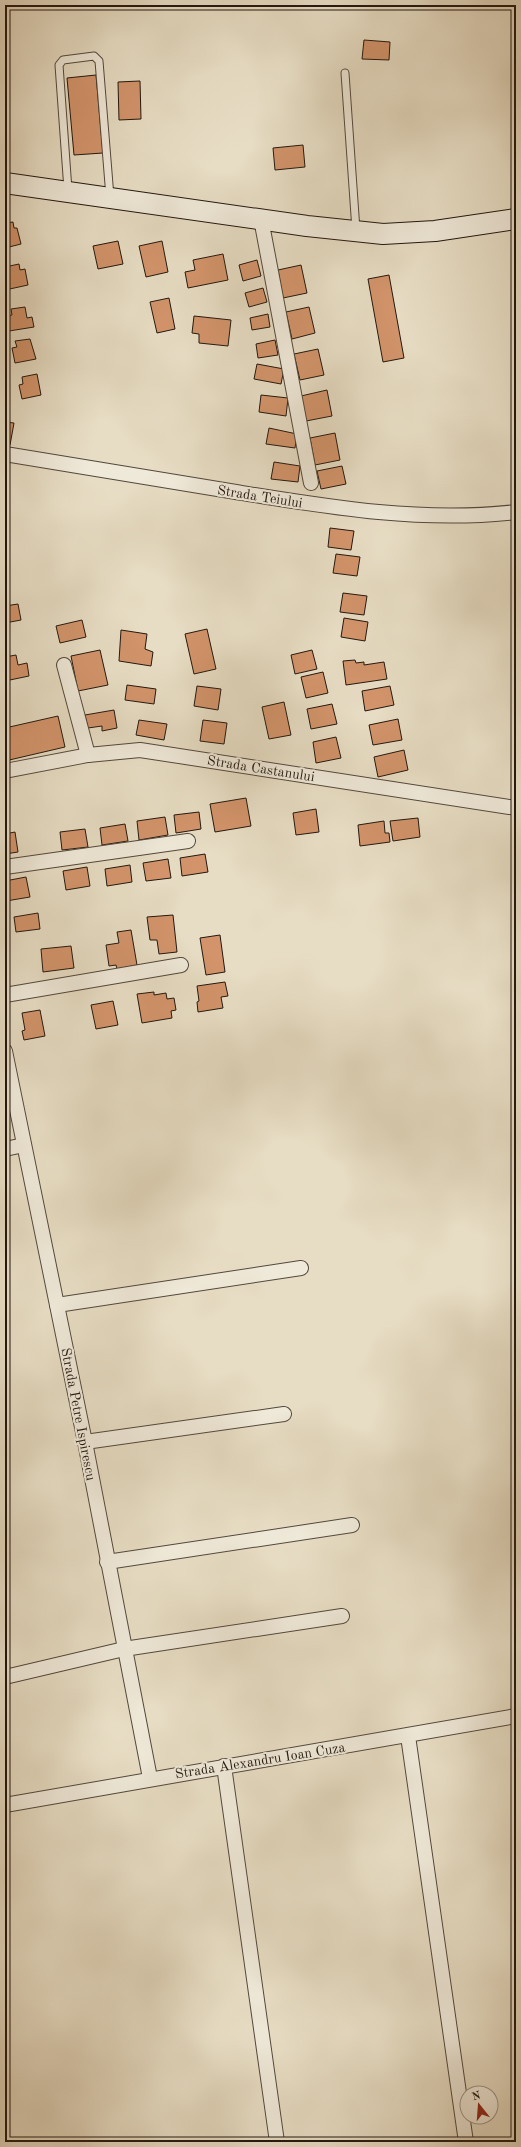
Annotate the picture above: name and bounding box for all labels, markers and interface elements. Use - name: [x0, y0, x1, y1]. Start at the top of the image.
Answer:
- street label: Strada Teiului: [216, 483, 304, 511]
- street label: Strada Castanului: [206, 754, 316, 784]
- street label: Strada Petre Ispirescu: [58, 1347, 98, 1482]
- street label: Strada Alexandru Ioan Cuza: [174, 1741, 346, 1781]
- north arrow: [459, 2085, 499, 2125]
- text: N: [471, 2090, 483, 2103]

